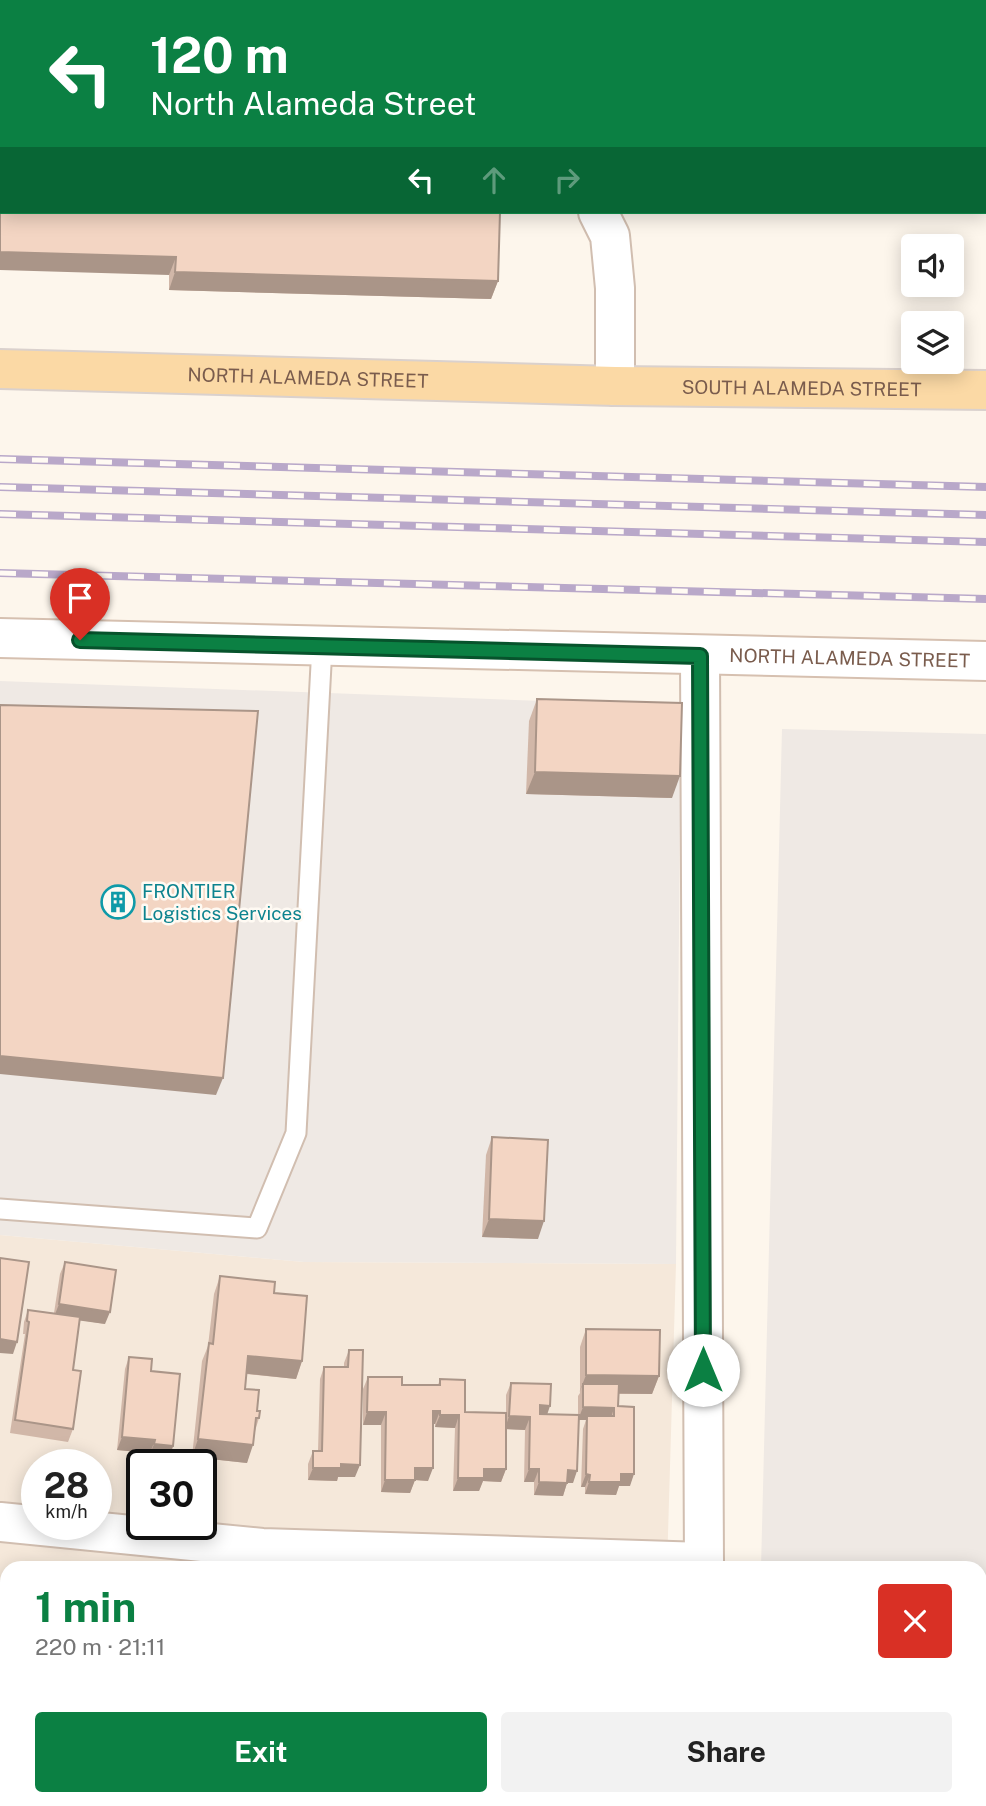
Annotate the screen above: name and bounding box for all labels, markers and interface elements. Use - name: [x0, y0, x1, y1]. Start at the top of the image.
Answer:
- text: 120 m: [150, 26, 289, 84]
- icon: left: [35, 28, 126, 119]
- text: North Alameda Street: [150, 85, 477, 122]
- icon: left: [402, 161, 440, 199]
- icon: ahead: [475, 161, 513, 199]
- icon: right: [548, 161, 586, 199]
- map controls: [901, 234, 964, 374]
- button: sound: [901, 234, 964, 297]
- button: layers: [901, 311, 964, 374]
- street label: NORTH ALAMEDA STREET: [187, 363, 429, 392]
- street label: SOUTH ALAMEDA STREET: [682, 376, 922, 400]
- pin: [50, 568, 110, 640]
- icon: arrive: [61, 579, 99, 617]
- street label: NORTH ALAMEDA STREET: [729, 644, 971, 672]
- place label: FRONTIER Logistics Services: [142, 880, 302, 924]
- building icon: FRONTIER Logistics Services: [99, 883, 137, 921]
- position arrow: [666, 1333, 740, 1407]
- speed limit sign: 30: [126, 1449, 217, 1540]
- text: 28: [44, 1465, 89, 1506]
- text: km/h: [45, 1501, 88, 1522]
- text: 1 min: [35, 1582, 136, 1631]
- button: close: [878, 1584, 952, 1658]
- text: 220 m · 21:11: [35, 1633, 165, 1660]
- button: Exit: [35, 1712, 487, 1792]
- button: Share: [501, 1712, 952, 1792]

